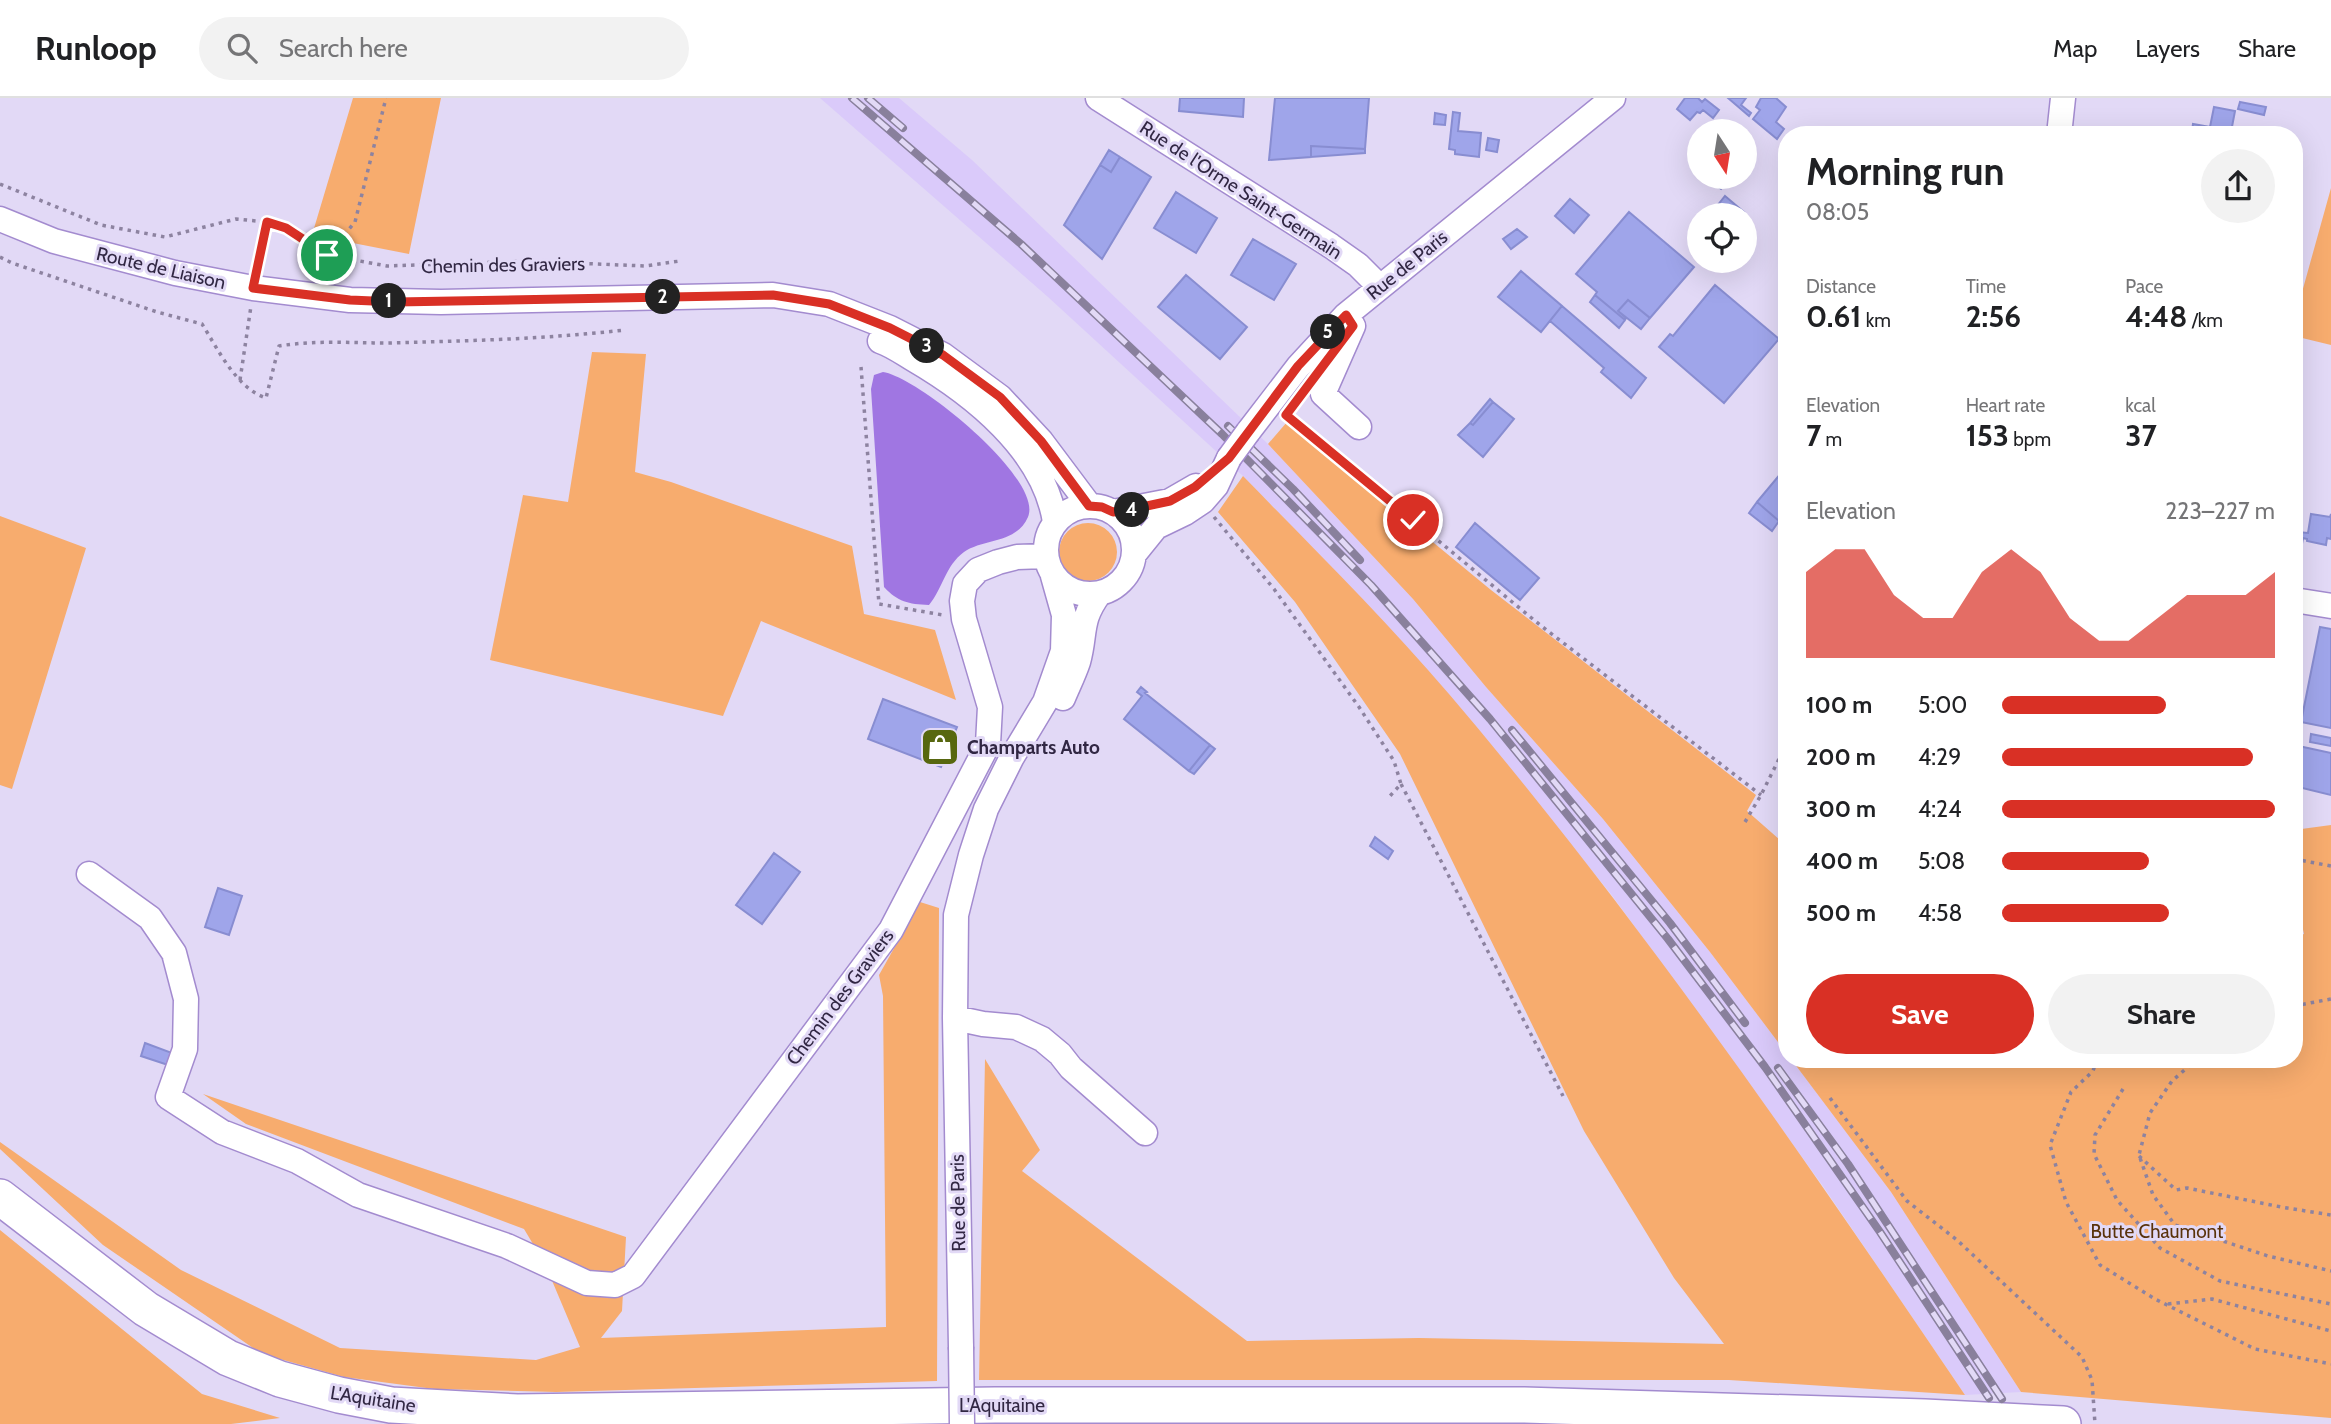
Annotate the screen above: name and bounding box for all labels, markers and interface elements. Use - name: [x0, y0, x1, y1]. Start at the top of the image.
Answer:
- search box: [199, 17, 689, 80]
- text: Runloop: [35, 28, 157, 68]
- icon: search: [223, 29, 261, 67]
- text: Search here: [279, 32, 408, 64]
- text: Map: [2053, 34, 2097, 63]
- text: Layers: [2135, 34, 2200, 63]
- text: Share: [2238, 34, 2296, 63]
- street label: Rue de l'Orme Saint-Germain: [1136, 116, 1346, 264]
- north arrow: [1687, 119, 1757, 189]
- map controls: [1687, 119, 1757, 273]
- text: Morning run: [1806, 148, 2005, 195]
- button: share: [2201, 149, 2275, 223]
- text: 08:05: [1806, 198, 1869, 226]
- button: locate: [1687, 203, 1757, 273]
- pin: [297, 225, 357, 285]
- street label: Rue de Paris: [1362, 225, 1452, 305]
- icon: arrive: [308, 236, 346, 274]
- street label: Route de Liaison: [94, 242, 228, 294]
- street label: Chemin des Graviers: [421, 252, 585, 278]
- text: Distance: [1806, 275, 1876, 298]
- text: Time: [1966, 275, 2006, 298]
- text: Pace: [2125, 275, 2163, 298]
- pin: 2: [646, 280, 680, 314]
- pin: 1: [372, 284, 406, 318]
- text: 2: [657, 285, 668, 308]
- text: 1: [385, 289, 392, 312]
- text: 0.61: [1806, 298, 1861, 335]
- text: 2:56: [1966, 298, 2021, 335]
- text: 4:48: [2125, 298, 2187, 335]
- text: km: [1861, 309, 1891, 332]
- text: /km: [2187, 309, 2223, 332]
- pin: 5: [1310, 314, 1346, 350]
- text: 5: [1322, 320, 1333, 343]
- pin: 3: [909, 328, 944, 364]
- text: 3: [921, 334, 932, 357]
- text: Elevation: [1806, 394, 1880, 417]
- text: Heart rate: [1966, 394, 2045, 417]
- text: kcal: [2125, 394, 2156, 417]
- text: 7: [1806, 417, 1821, 454]
- text: 153: [1966, 417, 2009, 454]
- text: 37: [2125, 417, 2157, 454]
- text: m: [1821, 428, 1842, 451]
- text: bpm: [2009, 428, 2051, 451]
- pin: [1383, 490, 1443, 550]
- pin: 4: [1114, 492, 1150, 528]
- text: Elevation: [1806, 497, 1896, 525]
- text: 223–227 m: [2165, 497, 2275, 525]
- text: 4: [1126, 498, 1137, 521]
- icon: check: [1394, 501, 1432, 539]
- text: 100 m: [1806, 691, 1872, 719]
- text: 5:00: [1918, 691, 1967, 719]
- shop icon: Champarts Auto: [919, 726, 961, 768]
- place label: Champarts Auto: [967, 736, 1100, 759]
- text: 200 m: [1806, 743, 1876, 771]
- text: 4:29: [1918, 743, 1961, 771]
- text: 300 m: [1806, 795, 1876, 823]
- text: 4:24: [1918, 795, 1961, 823]
- text: 400 m: [1806, 847, 1878, 875]
- text: 5:08: [1918, 847, 1965, 875]
- text: 500 m: [1806, 899, 1876, 927]
- text: 4:58: [1918, 899, 1962, 927]
- street label: Chemin des Graviers: [781, 924, 899, 1069]
- button: Save: [1806, 974, 2034, 1054]
- button: Share: [2048, 974, 2275, 1054]
- street label: Rue de Paris: [946, 1154, 970, 1252]
- park label: Butte Chaumont: [2090, 1220, 2224, 1243]
- street label: L'Aquitaine: [329, 1381, 418, 1417]
- street label: L'Aquitaine: [959, 1394, 1045, 1417]

